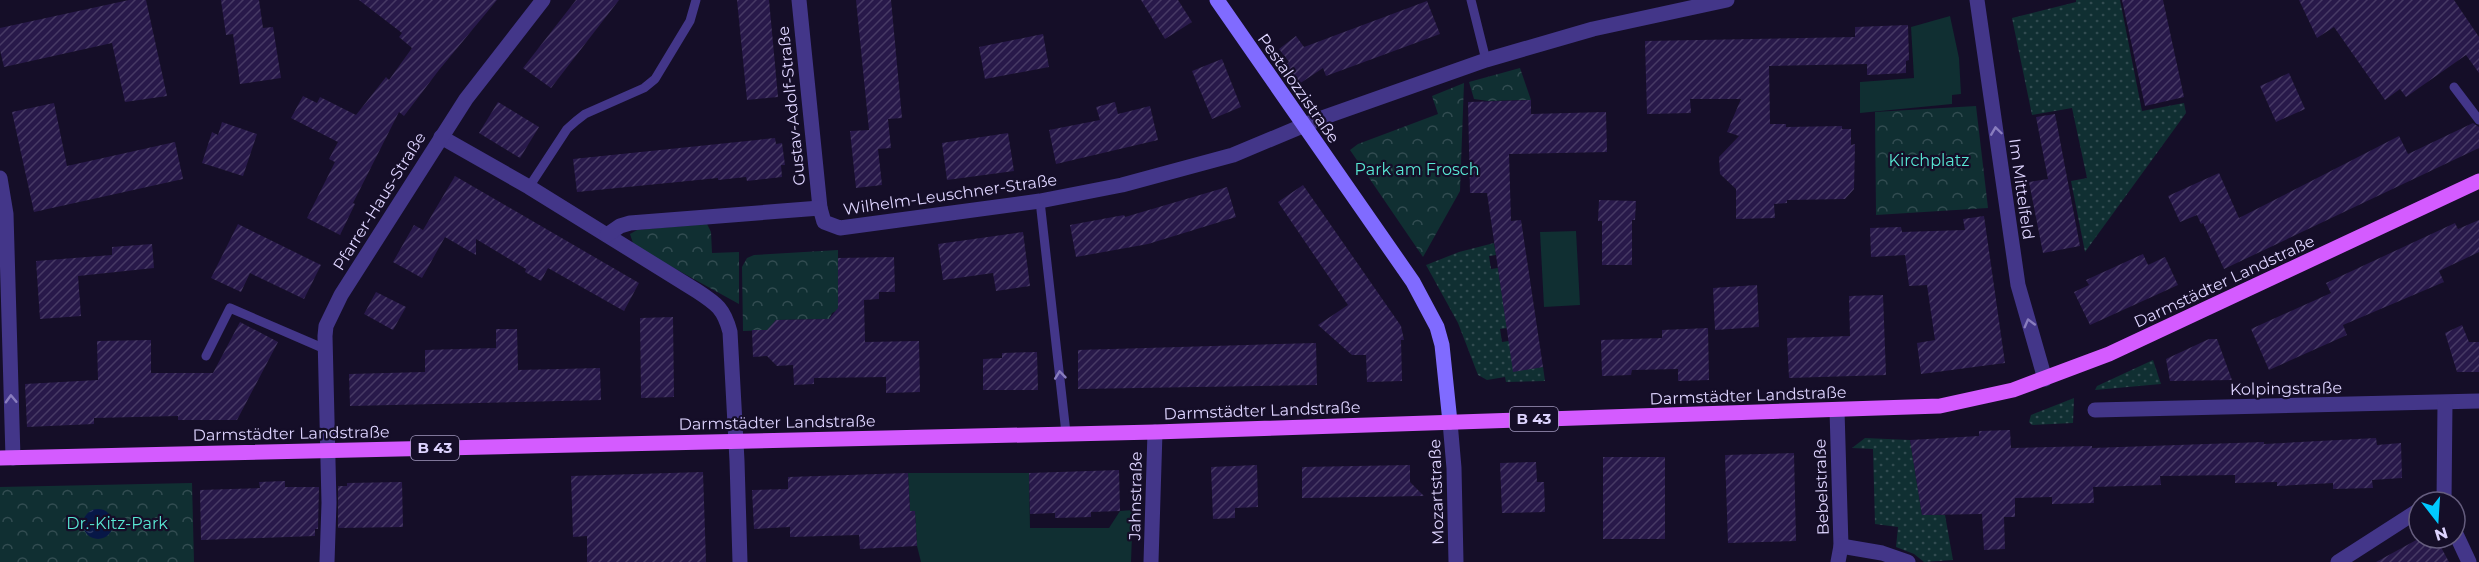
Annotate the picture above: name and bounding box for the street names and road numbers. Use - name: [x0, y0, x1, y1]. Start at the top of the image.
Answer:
- street label: Gustav-Adolf-Straße: [774, 25, 809, 187]
- street label: Pestalozzistraße: [1254, 30, 1343, 147]
- street label: Pfarrer-Haus-Straße: [329, 129, 430, 274]
- street label: Im Mittelfeld: [2005, 137, 2038, 241]
- street label: Wilhelm-Leuschner-Straße: [842, 170, 1058, 219]
- street label: Darmstädter Landstraße: [2131, 231, 2317, 332]
- street label: Kolpingstraße: [2230, 378, 2342, 399]
- street label: Darmstädter Landstraße: [1649, 383, 1847, 408]
- street label: Darmstädter Landstraße: [1163, 398, 1361, 423]
- road number: B 43: [1510, 407, 1558, 431]
- street label: Darmstädter Landstraße: [678, 411, 876, 434]
- street label: Darmstädter Landstraße: [192, 422, 390, 445]
- road number: B 43: [411, 436, 459, 460]
- street label: Bebelstraße: [1810, 438, 1833, 535]
- street label: Mozartstraße: [1425, 439, 1448, 545]
- street label: Jahnstraße: [1125, 451, 1146, 542]

